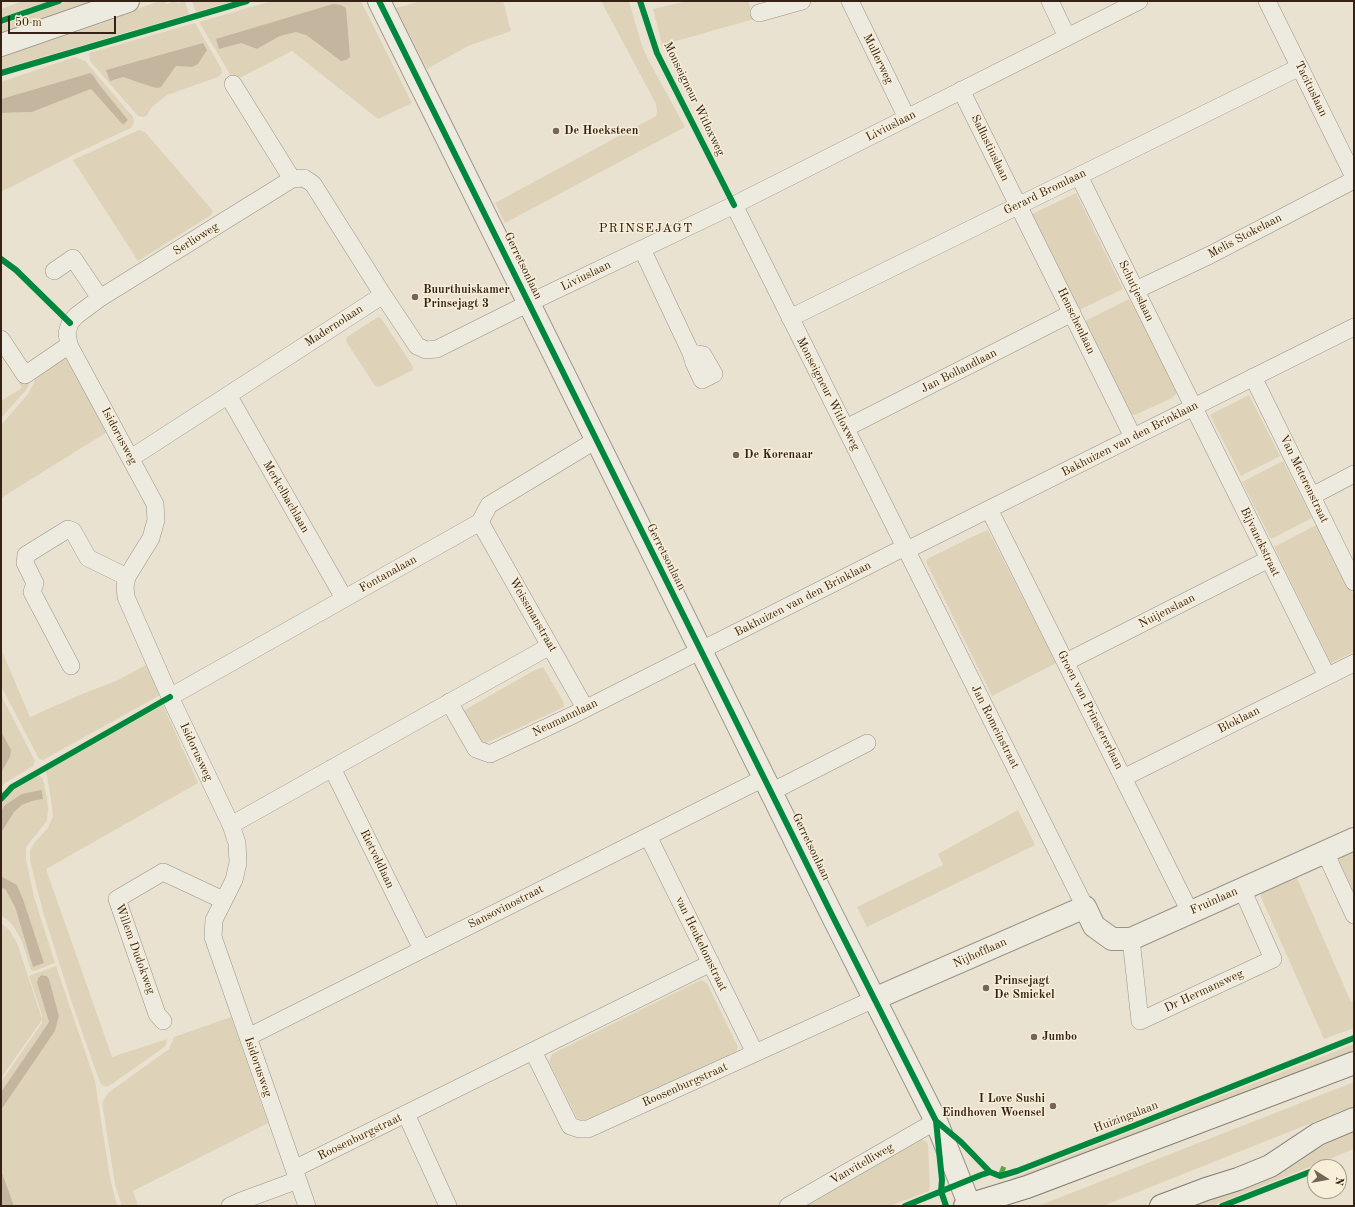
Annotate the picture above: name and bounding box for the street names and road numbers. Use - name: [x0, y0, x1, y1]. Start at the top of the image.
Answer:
- street label: Mullerweg: [860, 32, 896, 86]
- street label: Monseigneur Witloxweg: [660, 40, 728, 158]
- street label: Tacituslaan: [1291, 59, 1331, 119]
- street label: Liviuslaan: [864, 107, 918, 145]
- street label: Sallustiuslaan: [968, 112, 1012, 184]
- street label: Gerard Bromlaan: [1001, 166, 1089, 218]
- street label: Melis Stokelaan: [1206, 210, 1284, 262]
- street label: Serlioweg: [171, 219, 221, 259]
- street label: Gerretsonlaan: [501, 230, 545, 302]
- street label: Liviuslaan: [559, 258, 613, 294]
- street label: Schutjeslaan: [1115, 258, 1157, 324]
- street label: Henschenlaan: [1054, 285, 1098, 357]
- street label: Madernolaan: [302, 302, 366, 350]
- street label: Monseigneur Witloxweg: [793, 335, 863, 453]
- street label: Jan Bollandlaan: [919, 346, 999, 396]
- street label: Bakhuizen van den Brinklaan: [1059, 398, 1201, 480]
- street label: Isidorusweg: [98, 405, 140, 467]
- street label: Van Meterenstraat: [1276, 432, 1332, 526]
- street label: Merkelbachlaan: [260, 458, 312, 536]
- street label: Bijvanckstraat: [1237, 505, 1283, 579]
- street label: Gerretsonlaan: [643, 521, 689, 593]
- street label: Fontanalaan: [357, 552, 419, 596]
- street label: Bakhuizen van den Brinklaan: [732, 558, 874, 640]
- street label: Weissmanstraat: [506, 575, 560, 655]
- street label: Nuijenslaan: [1136, 591, 1198, 631]
- street label: Groen van Prinstererlaan: [1054, 648, 1126, 772]
- street label: Jan Romeinstraat: [968, 683, 1022, 771]
- street label: Neumannlaan: [530, 696, 600, 740]
- street label: Bloklaan: [1216, 703, 1262, 737]
- street label: Isidorusweg: [176, 721, 216, 783]
- street label: Gerretsonlaan: [789, 811, 833, 883]
- street label: Rietveldlaan: [357, 827, 397, 891]
- street label: Sansovinostraat: [466, 882, 546, 932]
- street label: Fruinlaan: [1188, 884, 1240, 918]
- street label: van Heukelomstraat: [672, 894, 730, 994]
- street label: Willem Dudokweg: [112, 902, 158, 996]
- street label: Nijhofflaan: [951, 935, 1009, 971]
- street label: Dr Hermansweg: [1162, 966, 1246, 1016]
- street label: Isidorusweg: [241, 1035, 275, 1099]
- street label: Roosenburgstraat: [640, 1060, 730, 1110]
- street label: Huizingalaan: [1092, 1098, 1160, 1136]
- street label: Roosenburgstraat: [315, 1110, 405, 1164]
- street label: Vanvitelliweg: [828, 1140, 896, 1188]

